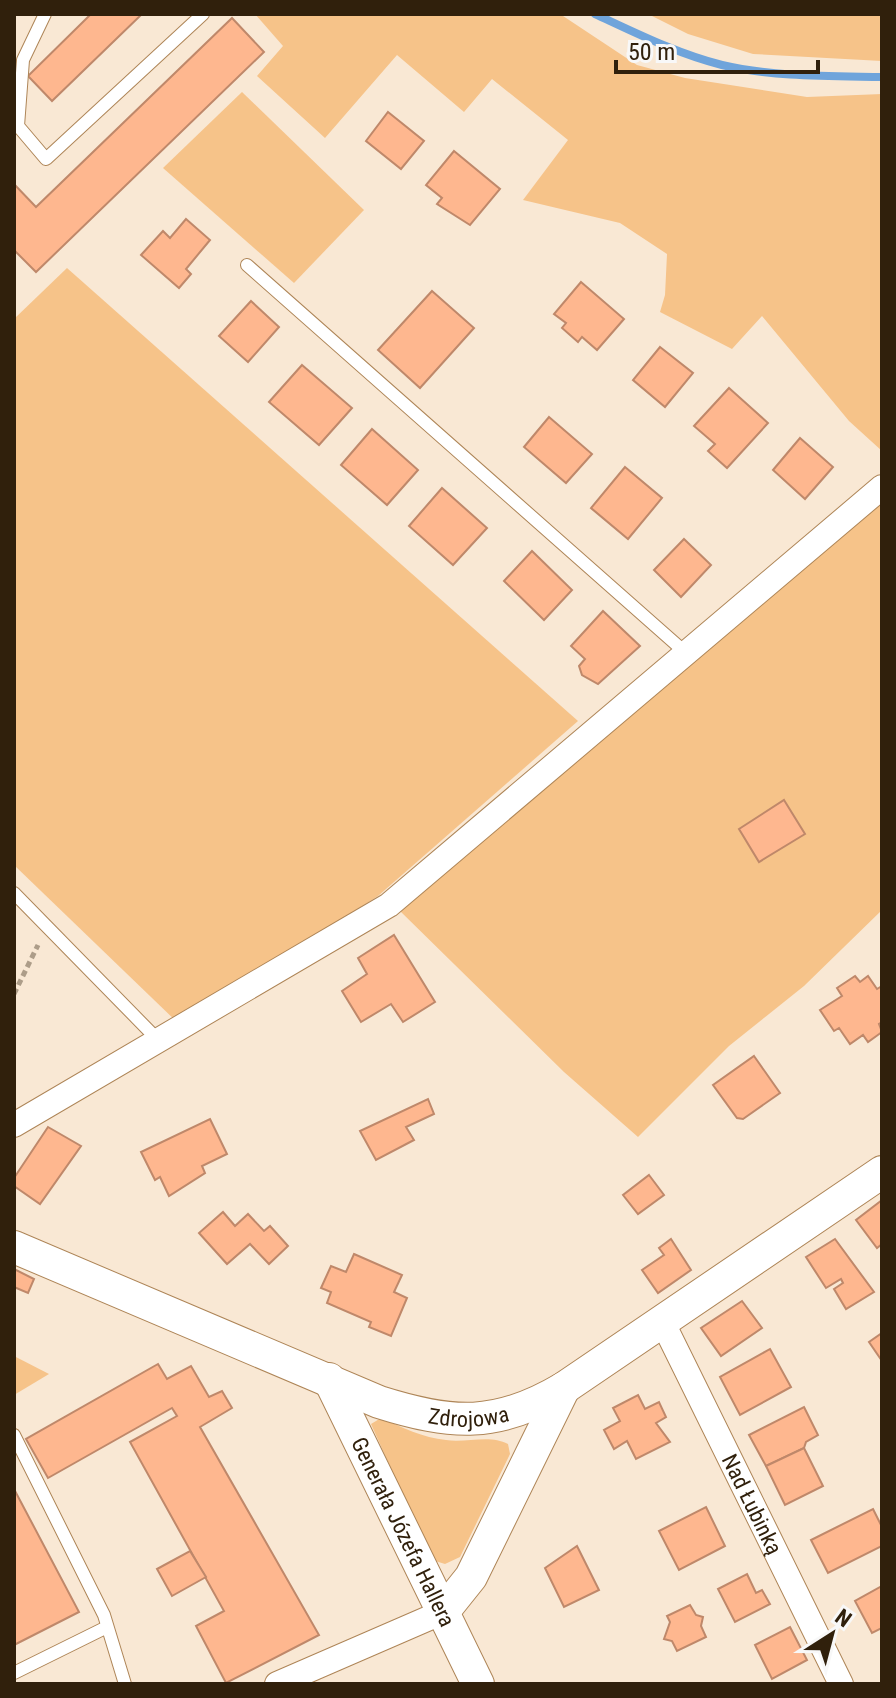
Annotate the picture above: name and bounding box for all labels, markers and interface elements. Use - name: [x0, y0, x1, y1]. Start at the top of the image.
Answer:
- scale bar: [616, 24, 818, 74]
- text: 50 m: [628, 38, 675, 66]
- street label: Zdrojowa: [426, 1401, 511, 1432]
- street label: Generała Józefa Hallera: [346, 1433, 460, 1631]
- street label: Nad Łubinką: [717, 1450, 787, 1559]
- north arrow: [792, 1594, 872, 1674]
- text: N: [831, 1604, 856, 1632]

